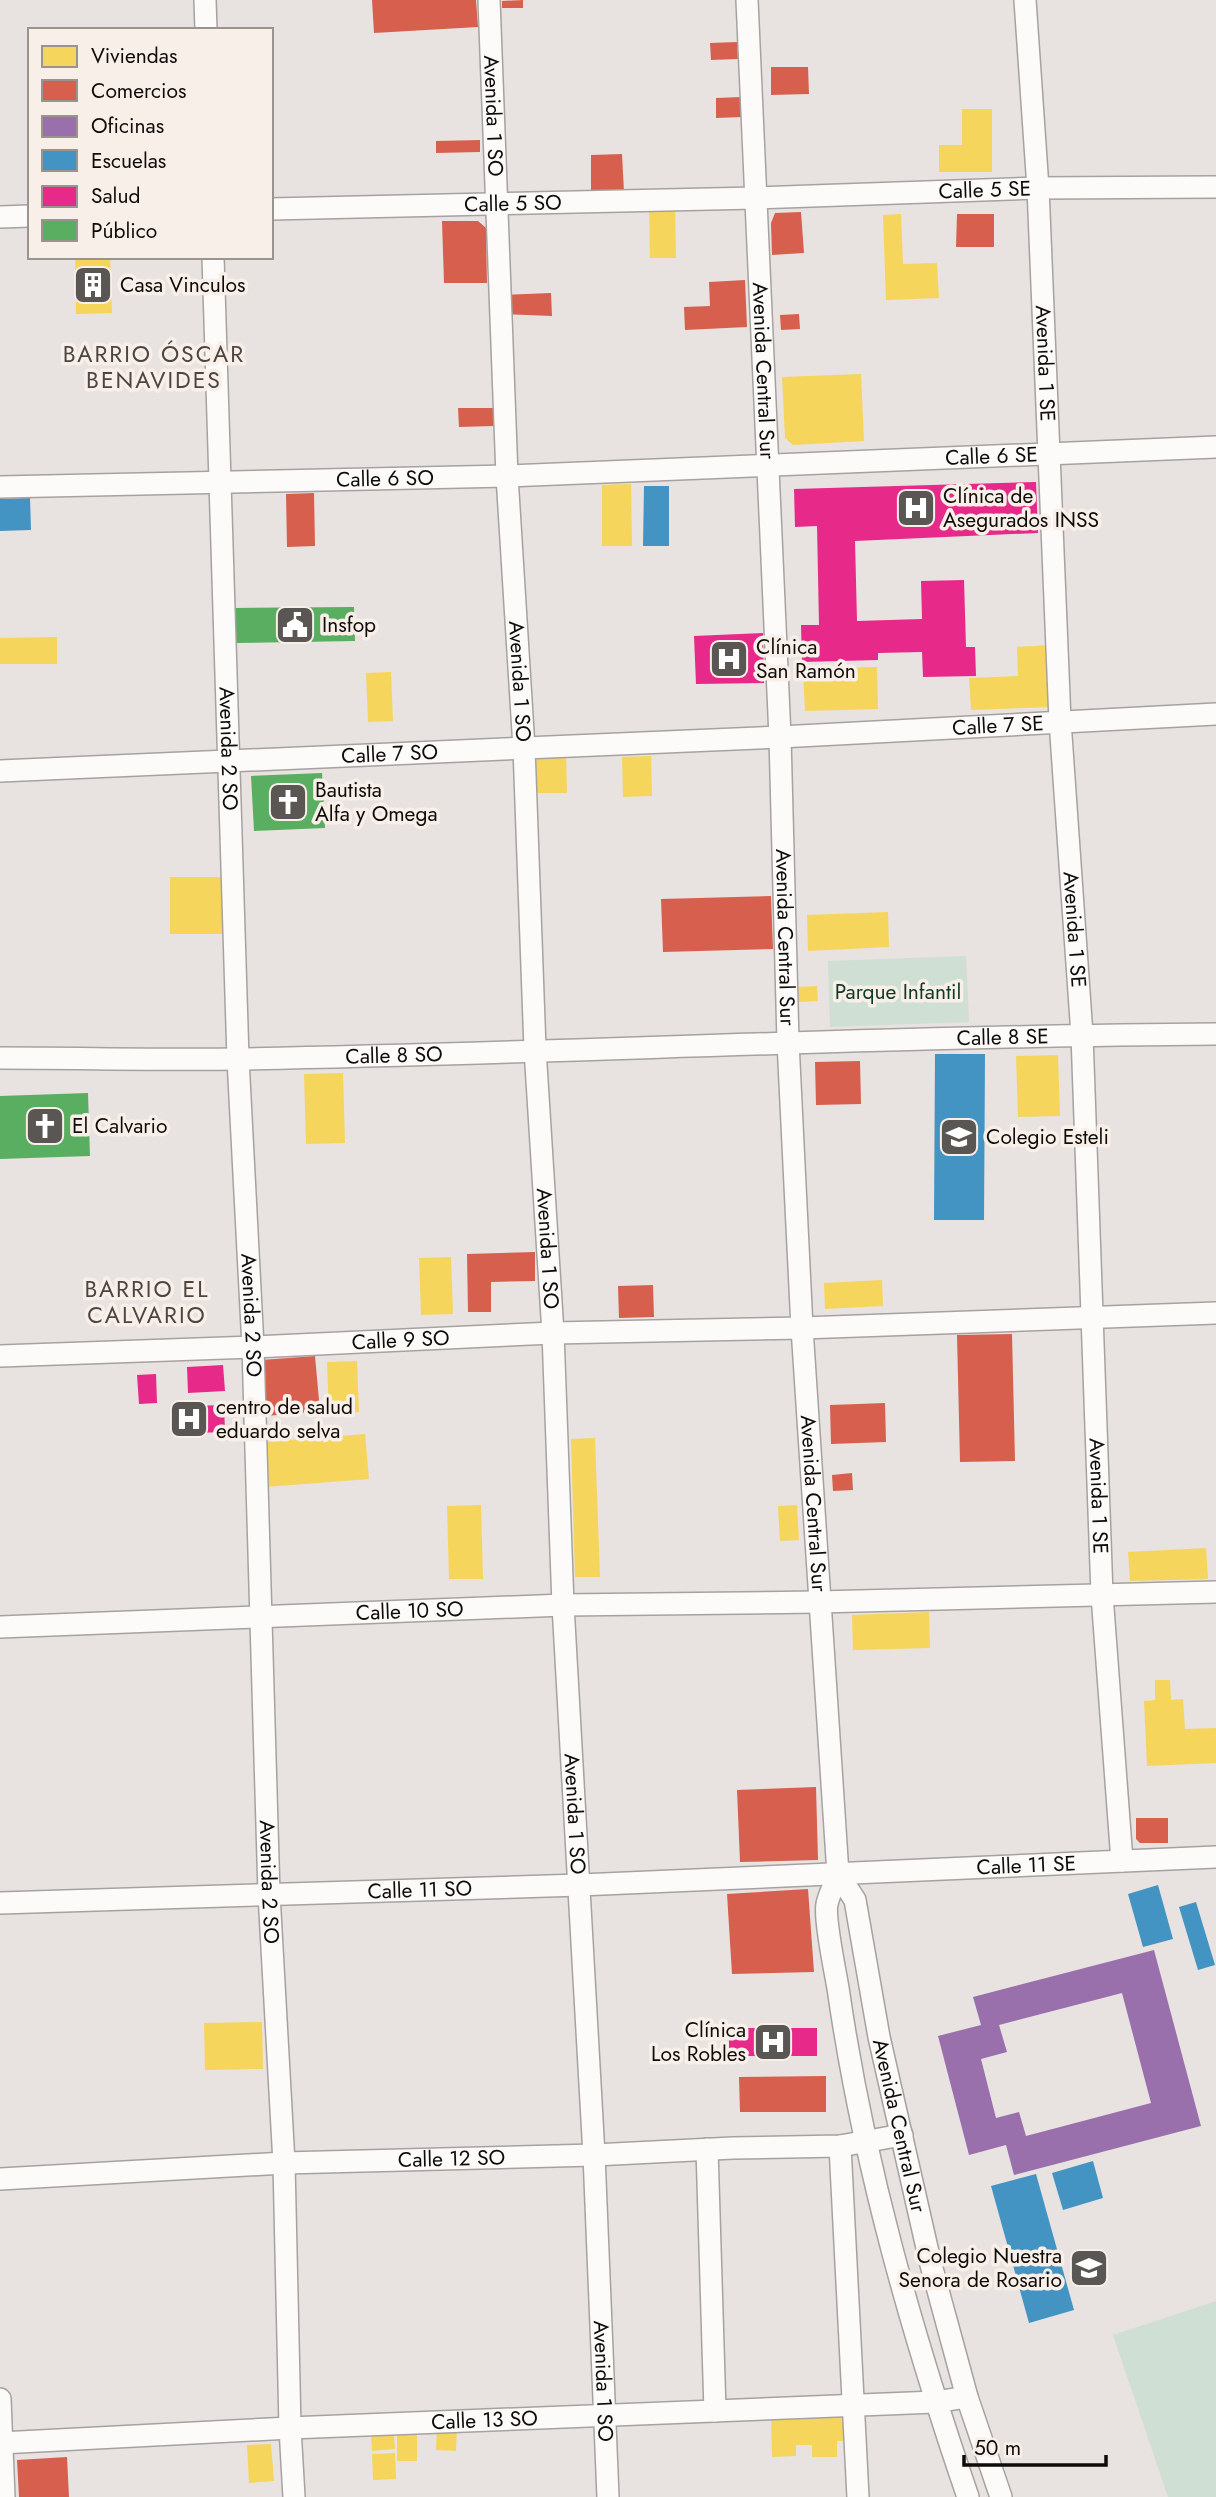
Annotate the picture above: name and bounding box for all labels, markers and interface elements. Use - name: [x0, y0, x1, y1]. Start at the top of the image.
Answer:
- legend: [28, 28, 273, 259]
- text: Viviendas: [91, 41, 177, 71]
- street label: Avenida 1 SO: [476, 55, 511, 177]
- text: Comercios: [91, 76, 186, 106]
- text: Oficinas: [91, 111, 164, 141]
- text: Escuelas: [91, 146, 166, 176]
- street label: Calle 5 SE: [938, 173, 1032, 207]
- text: Salud: [91, 181, 140, 211]
- street label: Calle 5 SO: [464, 187, 562, 220]
- text: Público: [91, 216, 157, 246]
- building icon: Casa Vinculos: [72, 264, 114, 306]
- place label: Casa Vinculos: [120, 270, 246, 300]
- street label: Avenida Central Sur: [745, 282, 783, 461]
- street label: Avenida 1 SE: [1028, 305, 1063, 422]
- district label: BARRIO ÓSCAR BENAVIDES: [63, 337, 245, 397]
- street label: Calle 6 SE: [944, 439, 1038, 473]
- street label: Calle 6 SO: [336, 463, 434, 495]
- place label: Clínica de Asegurados INSS: [943, 481, 1099, 535]
- hospital icon: Clínica de Asegurados INSS: [895, 487, 937, 529]
- public building icon: Insfop: [274, 604, 316, 646]
- place label: Insfop: [322, 610, 376, 640]
- street label: Avenida 1 SO: [501, 620, 539, 743]
- place label: Clínica San Ramón: [756, 632, 856, 686]
- hospital icon: Clínica San Ramón: [708, 638, 750, 680]
- street label: Avenida 2 SO: [211, 686, 245, 811]
- street label: Calle 7 SE: [951, 708, 1045, 743]
- street label: Calle 7 SO: [341, 737, 439, 771]
- place label: Bautista Alfa y Omega: [315, 775, 438, 829]
- church icon: Bautista Alfa y Omega: [267, 781, 309, 823]
- street label: Avenida Central Sur: [768, 848, 803, 1027]
- street label: Avenida 1 SE: [1056, 871, 1094, 989]
- park label: Parque Infantil: [835, 977, 961, 1007]
- street label: Calle 8 SE: [956, 1021, 1049, 1053]
- street label: Calle 8 SO: [345, 1039, 443, 1072]
- church icon: El Calvario: [24, 1105, 66, 1147]
- place label: El Calvario: [72, 1111, 167, 1141]
- school or university icon: Colegio Esteli: [938, 1116, 980, 1158]
- place label: Colegio Esteli: [986, 1122, 1109, 1152]
- street label: Avenida 1 SO: [529, 1187, 566, 1310]
- street label: Avenida 2 SO: [233, 1253, 269, 1378]
- district label: BARRIO EL CALVARIO: [84, 1272, 210, 1332]
- street label: Calle 9 SO: [351, 1323, 450, 1357]
- place label: centro de salud eduardo selva: [216, 1392, 353, 1446]
- hospital icon: centro de salud eduardo selva: [168, 1398, 210, 1440]
- street label: Avenida Central Sur: [793, 1414, 834, 1594]
- street label: Avenida 1 SE: [1081, 1437, 1116, 1555]
- street label: Calle 10 SO: [355, 1594, 464, 1628]
- street label: Avenida 1 SO: [556, 1752, 593, 1875]
- street label: Avenida 2 SO: [252, 1820, 287, 1945]
- street label: Calle 11 SE: [976, 1848, 1077, 1883]
- street label: Calle 11 SO: [367, 1873, 473, 1907]
- place label: Clínica Los Robles: [651, 2015, 746, 2069]
- hospital icon: Clínica Los Robles: [752, 2021, 794, 2063]
- street label: Avenida Central Sur: [865, 2036, 934, 2216]
- street label: Calle 12 SO: [398, 2142, 505, 2175]
- place label: Colegio Nuestra Senora de Rosario: [899, 2241, 1062, 2295]
- school or university icon: Colegio Nuestra Senora de Rosario: [1068, 2247, 1110, 2289]
- street label: Avenida 1 SO: [586, 2320, 621, 2442]
- street label: Calle 13 SO: [431, 2403, 538, 2437]
- scale bar: [964, 2424, 1106, 2468]
- text: 50 m: [974, 2433, 1021, 2463]

